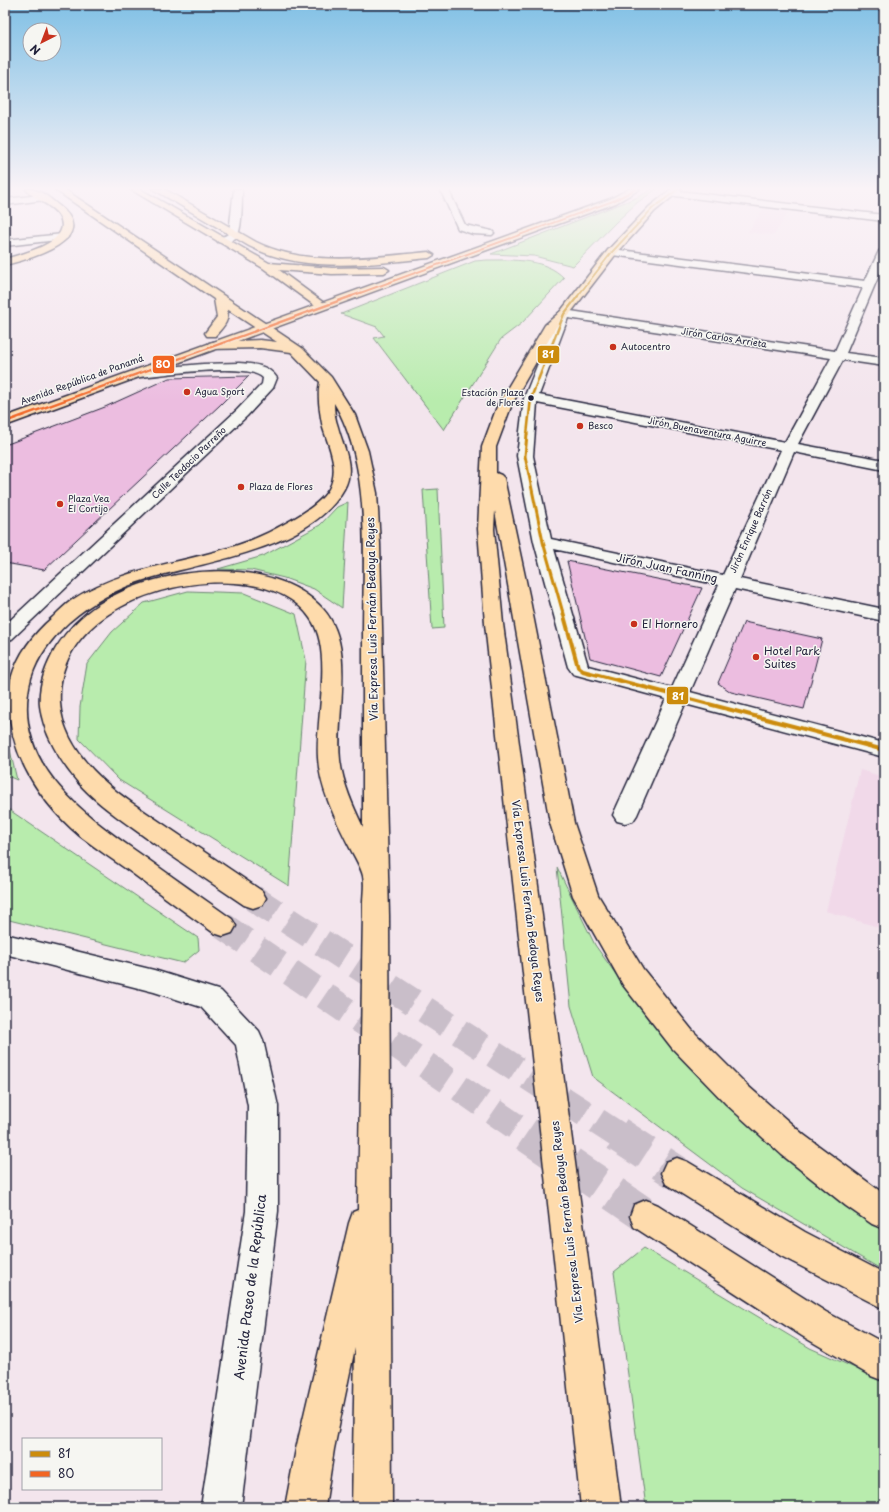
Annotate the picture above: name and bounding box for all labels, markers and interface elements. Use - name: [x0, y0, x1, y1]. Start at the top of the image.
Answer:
- north arrow: [22, 22, 62, 62]
- text: N: [26, 40, 44, 59]
- street label: Jirón Carlos Arrieta: [680, 323, 768, 351]
- place label: Autocentro: [621, 339, 670, 353]
- marker: Autocentro: [608, 342, 618, 352]
- line badge: 81: [537, 345, 560, 364]
- text: 81: [542, 345, 554, 362]
- street label: Avenida República de Panamá: [18, 350, 146, 408]
- line badge: 80: [152, 355, 175, 374]
- text: 80: [155, 355, 171, 372]
- place label: Agua Sport: [195, 384, 245, 398]
- place label: Estación Plaza de Flores: [461, 385, 524, 409]
- marker: Agua Sport: [182, 387, 192, 397]
- marker: Estación Plaza de Flores: [526, 393, 536, 403]
- street label: Jirón Buenaventura Aguirre: [647, 413, 768, 449]
- place label: Besco: [588, 418, 613, 432]
- marker: Besco: [575, 421, 585, 431]
- street label: Calle Teodocio Parreño: [148, 423, 229, 502]
- place label: Plaza de Flores: [249, 479, 313, 493]
- marker: Plaza de Flores: [236, 482, 246, 492]
- street label: Jirón Enrique Barrón: [725, 486, 775, 575]
- place label: Plaza Vea El Cortijo: [68, 491, 110, 515]
- marker: Plaza Vea El Cortijo: [55, 499, 65, 509]
- street label: Vía Expresa Luis Fernán Bedoya Reyes: [361, 517, 382, 721]
- street label: Jirón Juan Fanning: [615, 548, 719, 587]
- place label: El Hornero: [642, 615, 698, 632]
- marker: El Hornero: [629, 619, 639, 629]
- place label: Hotel Park Suites: [764, 642, 820, 672]
- marker: Hotel Park Suites: [751, 652, 761, 662]
- line badge: 81: [666, 686, 689, 705]
- text: 81: [672, 687, 684, 704]
- street label: Vía Expresa Luis Fernán Bedoya Reyes: [508, 799, 549, 1003]
- street label: Vía Expresa Luis Fernán Bedoya Reyes: [546, 1120, 587, 1324]
- street label: Avenida Paseo de la República: [229, 1192, 270, 1381]
- legend: [22, 1438, 162, 1490]
- text: 81: [58, 1444, 71, 1462]
- text: 80: [58, 1464, 75, 1482]

